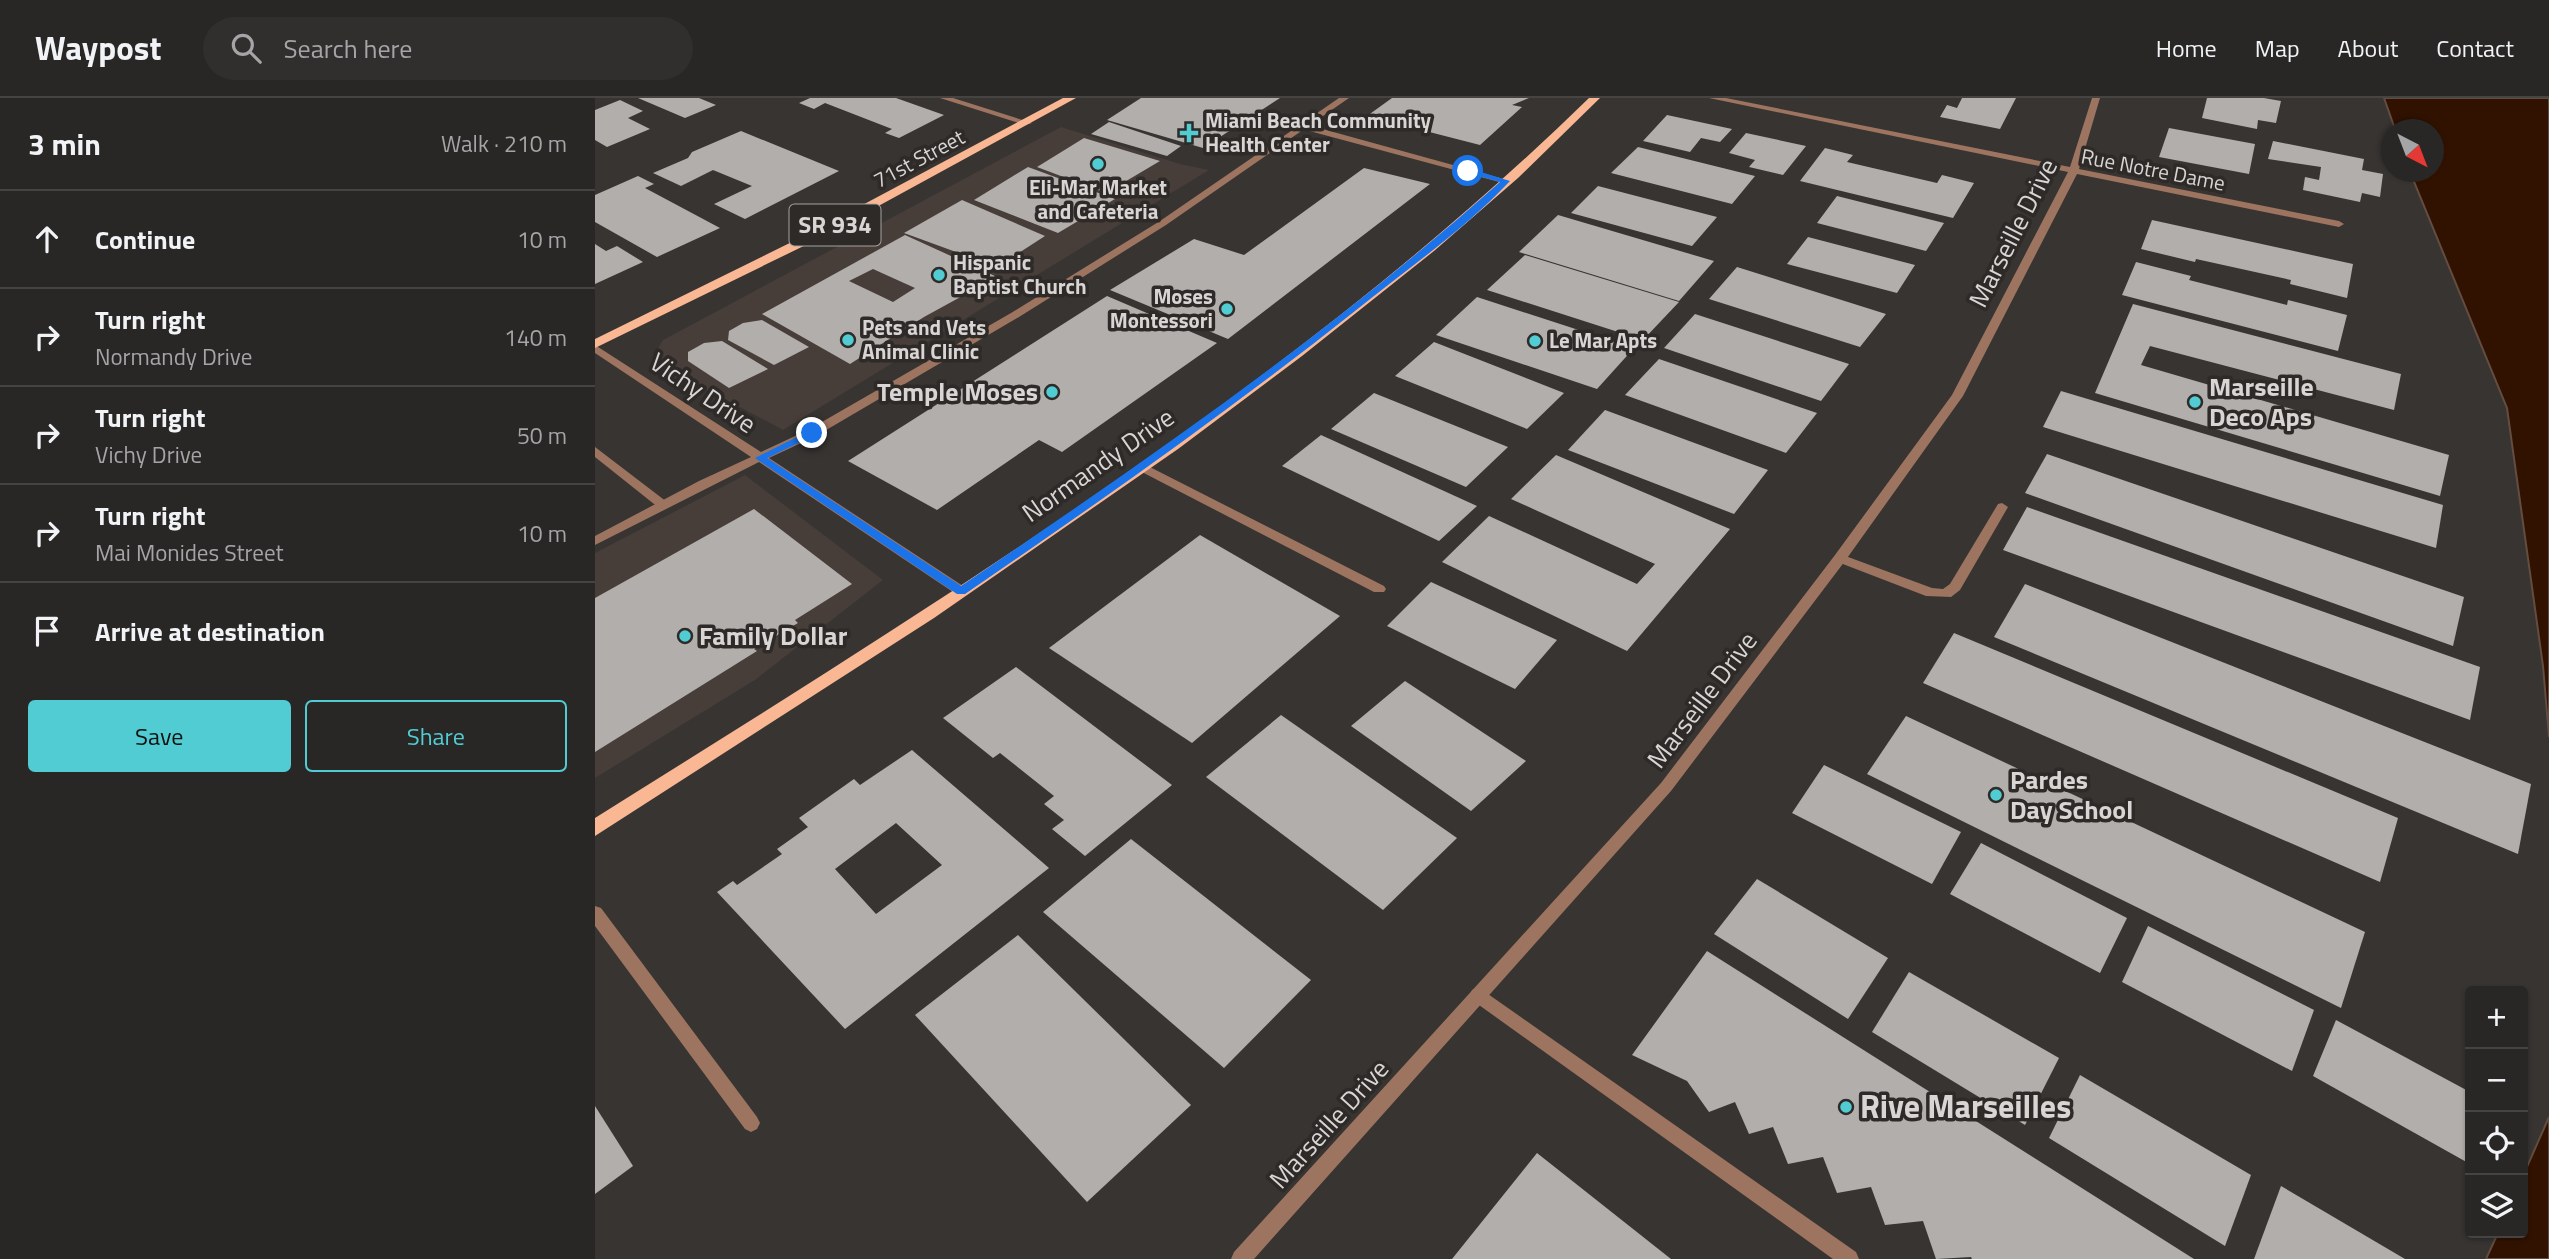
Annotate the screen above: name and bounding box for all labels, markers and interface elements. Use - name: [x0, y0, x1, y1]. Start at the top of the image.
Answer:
- search box: [203, 17, 693, 80]
- text: Waypost: [35, 23, 161, 73]
- icon: search: [227, 29, 265, 67]
- text: Search here: [283, 29, 412, 68]
- text: Home: [2156, 30, 2217, 66]
- text: Map: [2255, 30, 2300, 66]
- text: About: [2338, 30, 2398, 66]
- text: Contact: [2436, 30, 2514, 66]
- place label: Miami Beach Community Health Center: [1205, 104, 1432, 160]
- north arrow: [2381, 119, 2444, 182]
- street label: 71st Street: [867, 120, 970, 196]
- text: 3 min: [28, 121, 101, 167]
- marker: Miami Beach Community Health Center: [1179, 123, 1199, 143]
- text: Walk · 210 m: [441, 126, 567, 161]
- street label: Rue Notre Dame: [2078, 139, 2228, 199]
- street label: Marseille Drive: [1958, 152, 2067, 314]
- route start: [1452, 155, 1483, 186]
- marker: Eli-Mar Market and Cafeteria: [1090, 156, 1106, 172]
- place label: Eli-Mar Market and Cafeteria: [1029, 171, 1167, 227]
- road number: SR 934: [789, 204, 881, 246]
- icon: ahead: [28, 220, 66, 258]
- text: Continue: [95, 220, 195, 259]
- text: 10 m: [517, 222, 567, 257]
- place label: Hispanic Baptist Church: [953, 246, 1087, 302]
- marker: Hispanic Baptist Church: [931, 267, 947, 283]
- place label: Moses Montessori: [1110, 280, 1213, 336]
- text: Turn right: [95, 300, 206, 339]
- marker: Moses Montessori: [1219, 301, 1235, 317]
- place label: Pets and Vets Animal Clinic: [862, 311, 986, 367]
- icon: right: [28, 318, 66, 356]
- text: 140 m: [504, 320, 567, 355]
- place label: Le Mar Apts: [1549, 324, 1657, 356]
- marker: Pets and Vets Animal Clinic: [840, 332, 856, 348]
- marker: Le Mar Apts: [1527, 333, 1543, 349]
- text: Normandy Drive: [95, 339, 252, 374]
- street label: Vichy Drive: [642, 343, 764, 443]
- place label: Marseille Deco Aps: [2209, 367, 2314, 436]
- place label: Temple Moses: [877, 372, 1038, 411]
- marker: Temple Moses: [1044, 384, 1060, 400]
- marker: Marseille Deco Aps: [2187, 394, 2203, 410]
- text: Turn right: [95, 398, 206, 437]
- street label: Normandy Drive: [1014, 398, 1182, 532]
- icon: right: [28, 416, 66, 454]
- route end: [796, 417, 827, 448]
- text: 50 m: [517, 418, 567, 453]
- text: Vichy Drive: [95, 437, 202, 472]
- text: Turn right: [95, 496, 206, 535]
- icon: right: [28, 514, 66, 552]
- text: 10 m: [517, 516, 567, 551]
- text: Mai Monides Street: [95, 535, 284, 570]
- icon: arrive: [28, 612, 66, 650]
- text: Arrive at destination: [95, 612, 325, 651]
- place label: Family Dollar: [699, 616, 848, 655]
- street label: Marseille Drive: [1637, 623, 1766, 776]
- marker: Family Dollar: [677, 628, 693, 644]
- button: Save: [28, 700, 291, 772]
- button: Share: [305, 700, 567, 772]
- place label: Pardes Day School: [2010, 760, 2133, 829]
- marker: Pardes Day School: [1988, 787, 2004, 803]
- map controls: [2465, 986, 2528, 1238]
- button: +: [2465, 986, 2528, 1049]
- button: −: [2465, 1049, 2528, 1112]
- street label: Marseille Drive: [1260, 1050, 1397, 1197]
- place label: Rive Marseilles: [1860, 1082, 2071, 1130]
- marker: Rive Marseilles: [1838, 1099, 1854, 1115]
- button: locate: [2465, 1112, 2528, 1175]
- button: layers: [2465, 1175, 2528, 1238]

